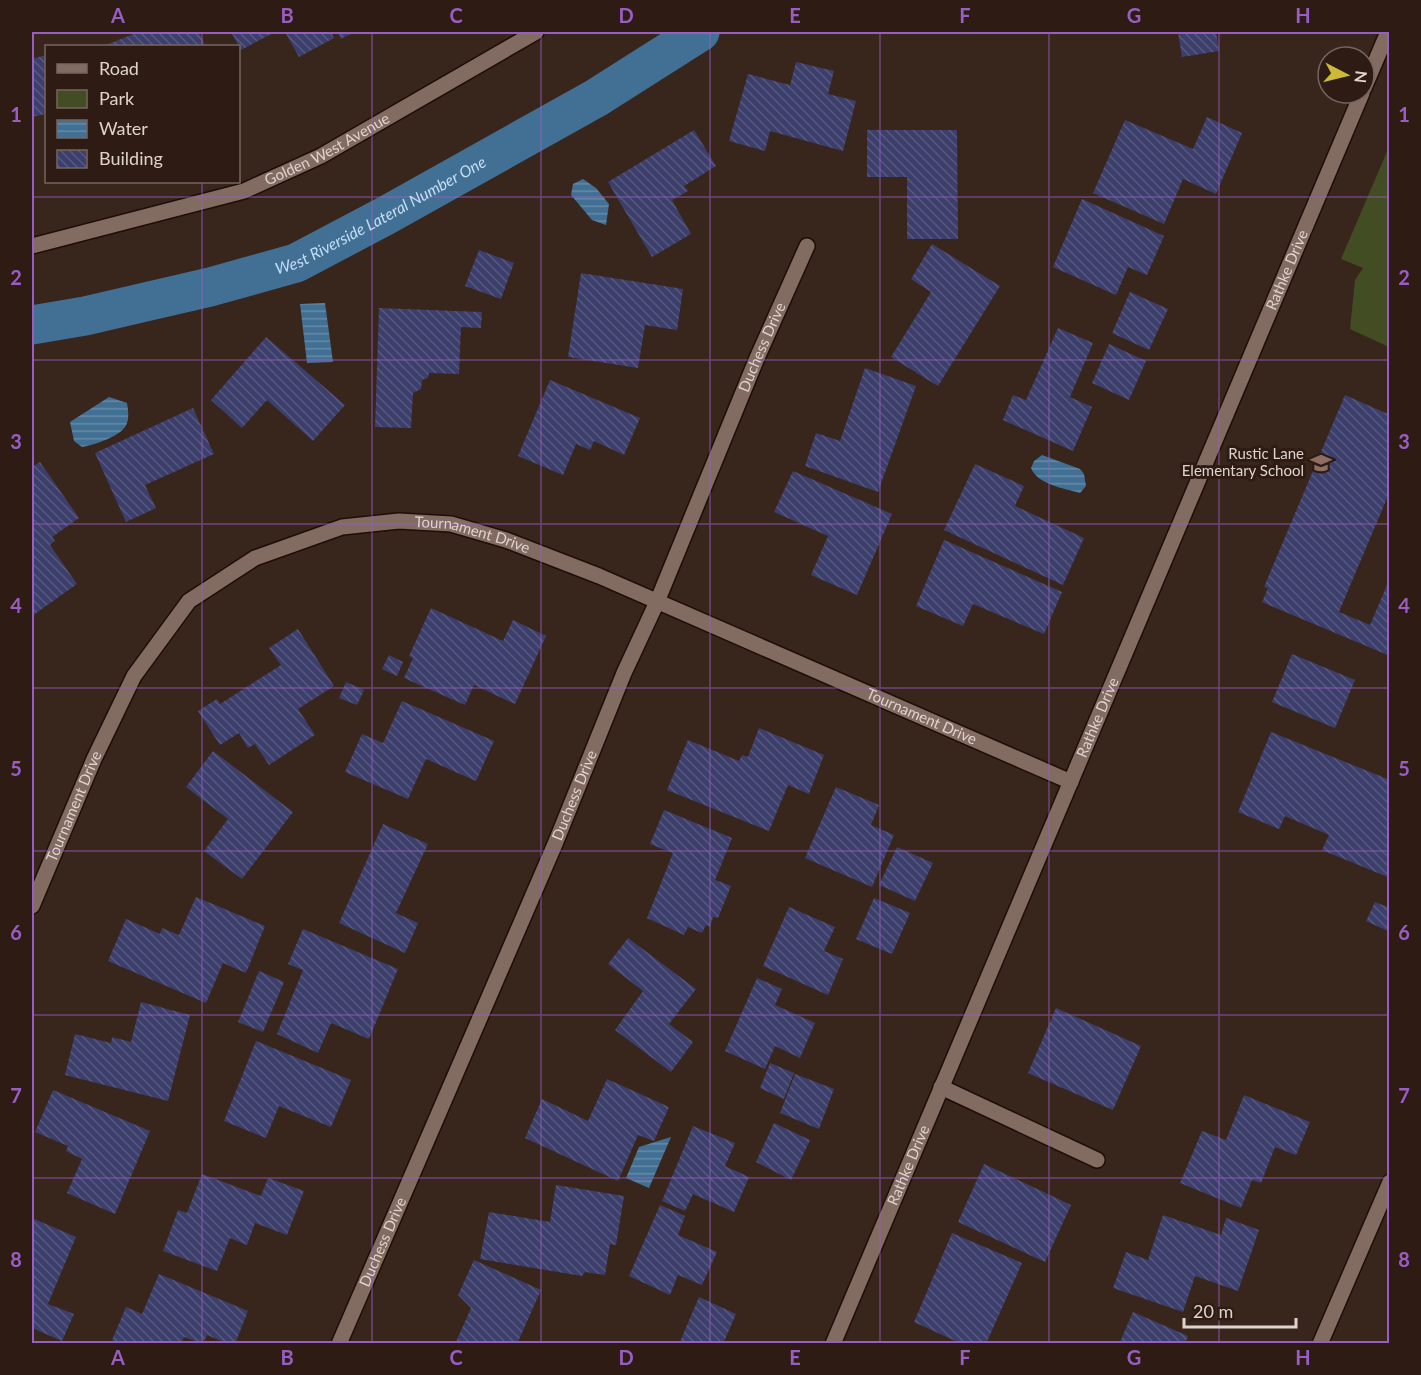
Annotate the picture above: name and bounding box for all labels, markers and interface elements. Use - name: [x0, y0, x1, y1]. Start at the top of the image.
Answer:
- text: A: [110, 3, 125, 27]
- text: B: [280, 3, 294, 27]
- text: C: [449, 3, 463, 27]
- text: D: [618, 3, 634, 27]
- text: E: [789, 3, 801, 27]
- text: F: [959, 3, 971, 27]
- text: G: [1127, 3, 1141, 27]
- text: H: [1295, 3, 1311, 27]
- legend: [45, 45, 240, 183]
- north arrow: [1316, 45, 1376, 105]
- text: Road: [99, 57, 139, 79]
- text: N: [1351, 70, 1372, 84]
- text: Park: [99, 87, 135, 109]
- text: 1: [10, 102, 22, 126]
- text: 1: [1398, 102, 1410, 126]
- street label: Golden West Avenue: [261, 108, 392, 189]
- text: Water: [99, 117, 148, 139]
- text: Building: [99, 147, 163, 169]
- water label: West Riverside Lateral Number One: [273, 151, 489, 277]
- street label: Rathke Drive: [1261, 227, 1311, 312]
- text: 2: [10, 265, 22, 289]
- text: 2: [1398, 265, 1410, 289]
- street label: Duchess Drive: [734, 299, 789, 394]
- text: 3: [10, 429, 22, 453]
- text: 3: [1398, 429, 1410, 453]
- place label: Rustic Lane Elementary School: [1182, 444, 1304, 479]
- school or university icon: Rustic Lane Elementary School: [1309, 451, 1333, 475]
- street label: Tournament Drive: [414, 512, 533, 556]
- text: 4: [10, 593, 22, 617]
- text: 4: [1398, 593, 1410, 617]
- street label: Rathke Drive: [1072, 675, 1122, 760]
- street label: Tournament Drive: [864, 684, 980, 748]
- street label: Duchess Drive: [547, 747, 600, 843]
- street label: Tournament Drive: [42, 748, 105, 864]
- text: 5: [10, 756, 22, 780]
- text: 5: [1398, 756, 1410, 780]
- text: 6: [10, 920, 22, 944]
- text: 6: [1398, 920, 1410, 944]
- text: 7: [10, 1083, 22, 1107]
- text: 7: [1398, 1083, 1410, 1107]
- street label: Rathke Drive: [883, 1122, 933, 1208]
- street label: Duchess Drive: [355, 1194, 409, 1289]
- text: 8: [10, 1247, 22, 1271]
- text: 8: [1398, 1247, 1410, 1271]
- scale bar: [1184, 1291, 1296, 1329]
- text: 20 m: [1193, 1300, 1233, 1322]
- text: A: [110, 1345, 125, 1369]
- text: B: [280, 1345, 294, 1369]
- text: C: [449, 1345, 463, 1369]
- text: D: [618, 1345, 634, 1369]
- text: E: [789, 1345, 801, 1369]
- text: F: [959, 1345, 971, 1369]
- text: G: [1127, 1345, 1141, 1369]
- text: H: [1295, 1345, 1311, 1369]

